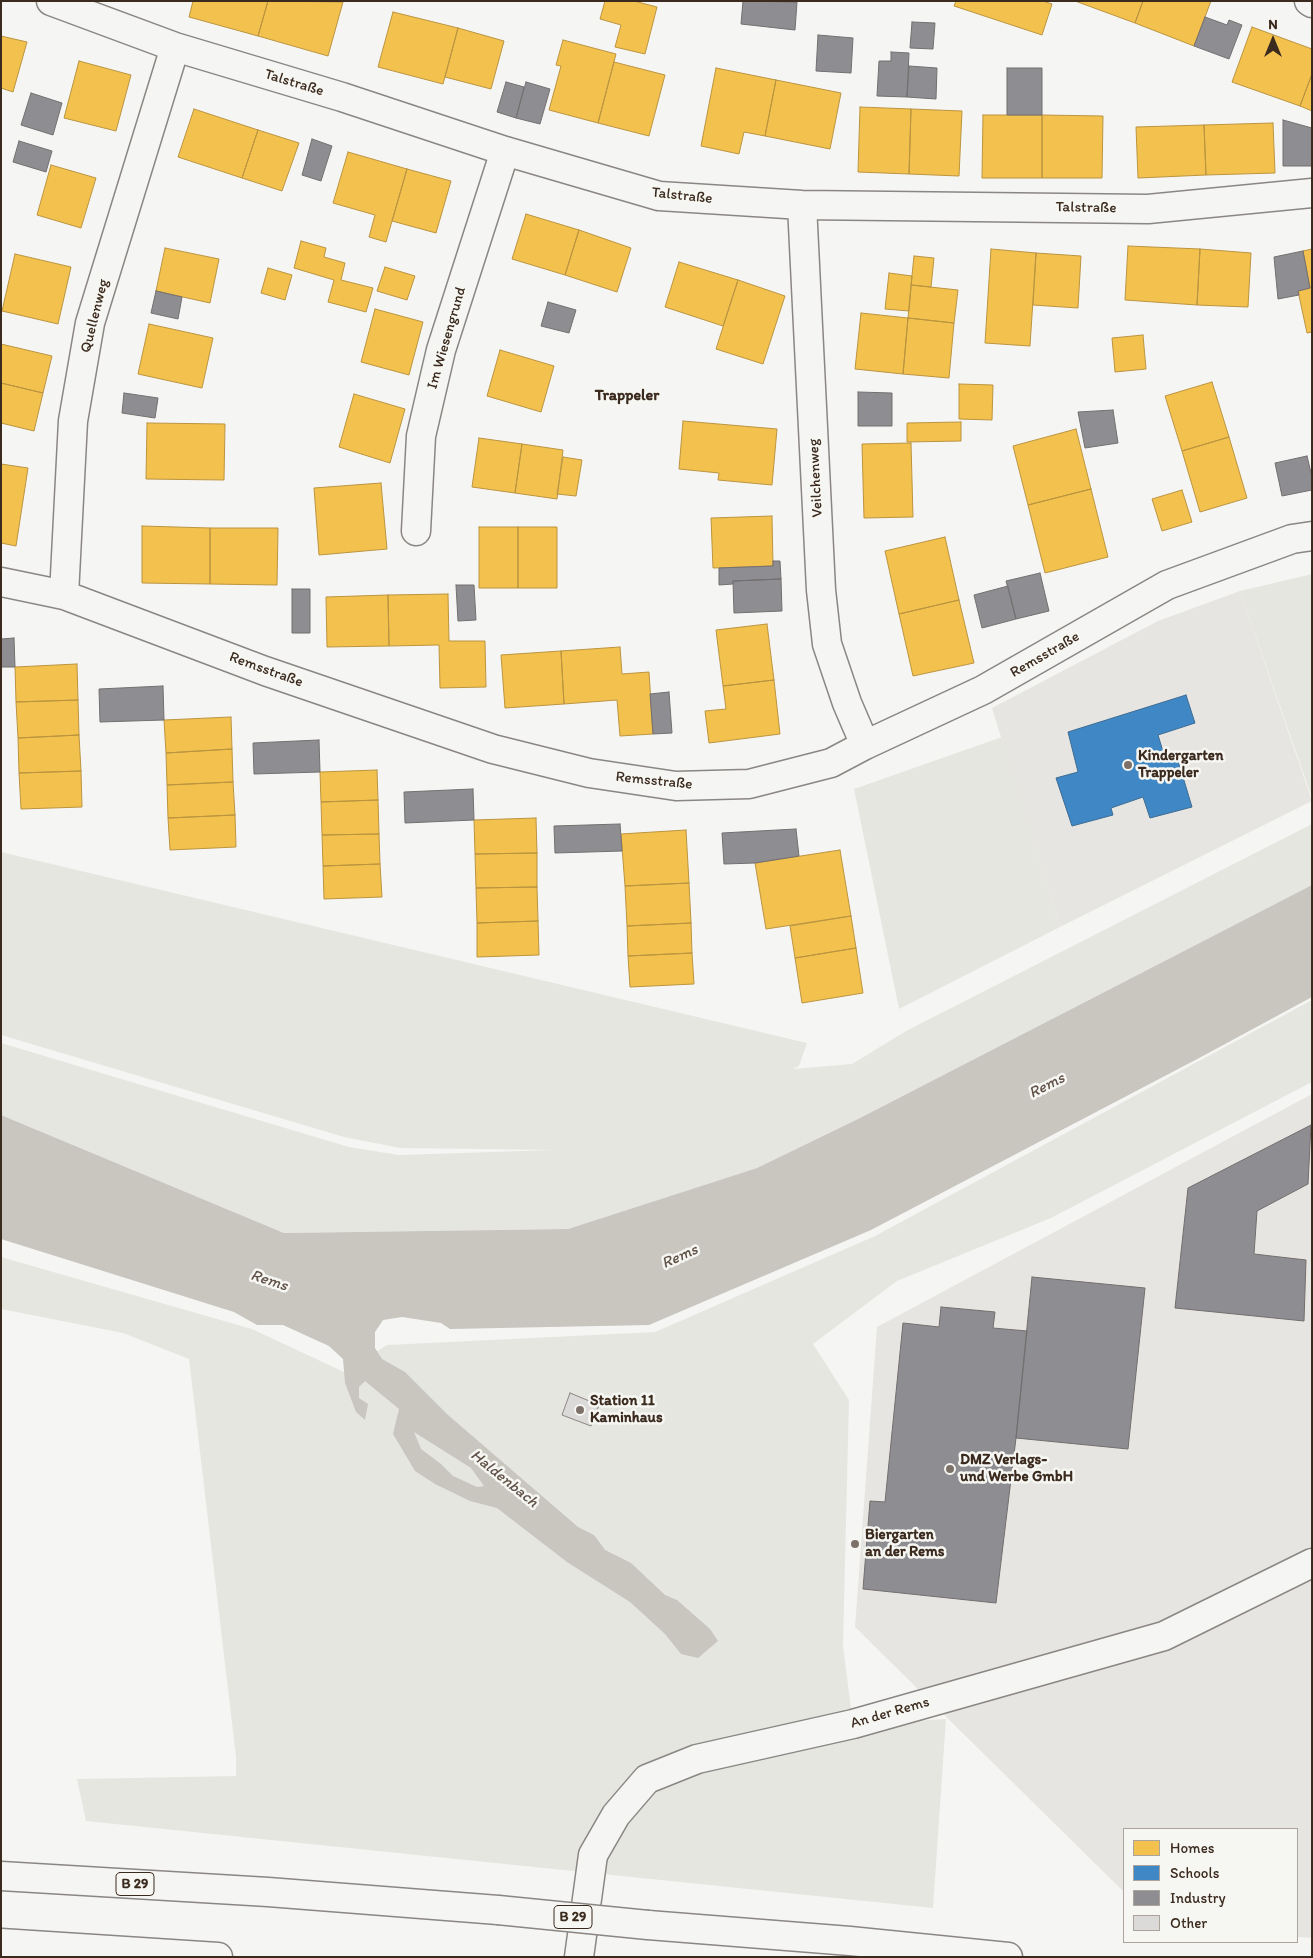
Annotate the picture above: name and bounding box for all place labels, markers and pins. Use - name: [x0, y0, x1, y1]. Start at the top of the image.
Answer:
- place label: Kindergarten Trappeler: [1138, 747, 1223, 782]
- marker: Kindergarten Trappeler: [1122, 759, 1134, 771]
- place label: Station 11 Kaminhaus: [590, 1392, 663, 1427]
- marker: Station 11 Kaminhaus: [574, 1404, 586, 1416]
- place label: DMZ Verlags- und Werbe GmbH: [960, 1451, 1073, 1486]
- marker: DMZ Verlags- und Werbe GmbH: [944, 1463, 956, 1475]
- place label: Biergarten an der Rems: [865, 1526, 944, 1561]
- marker: Biergarten an der Rems: [849, 1538, 861, 1550]

